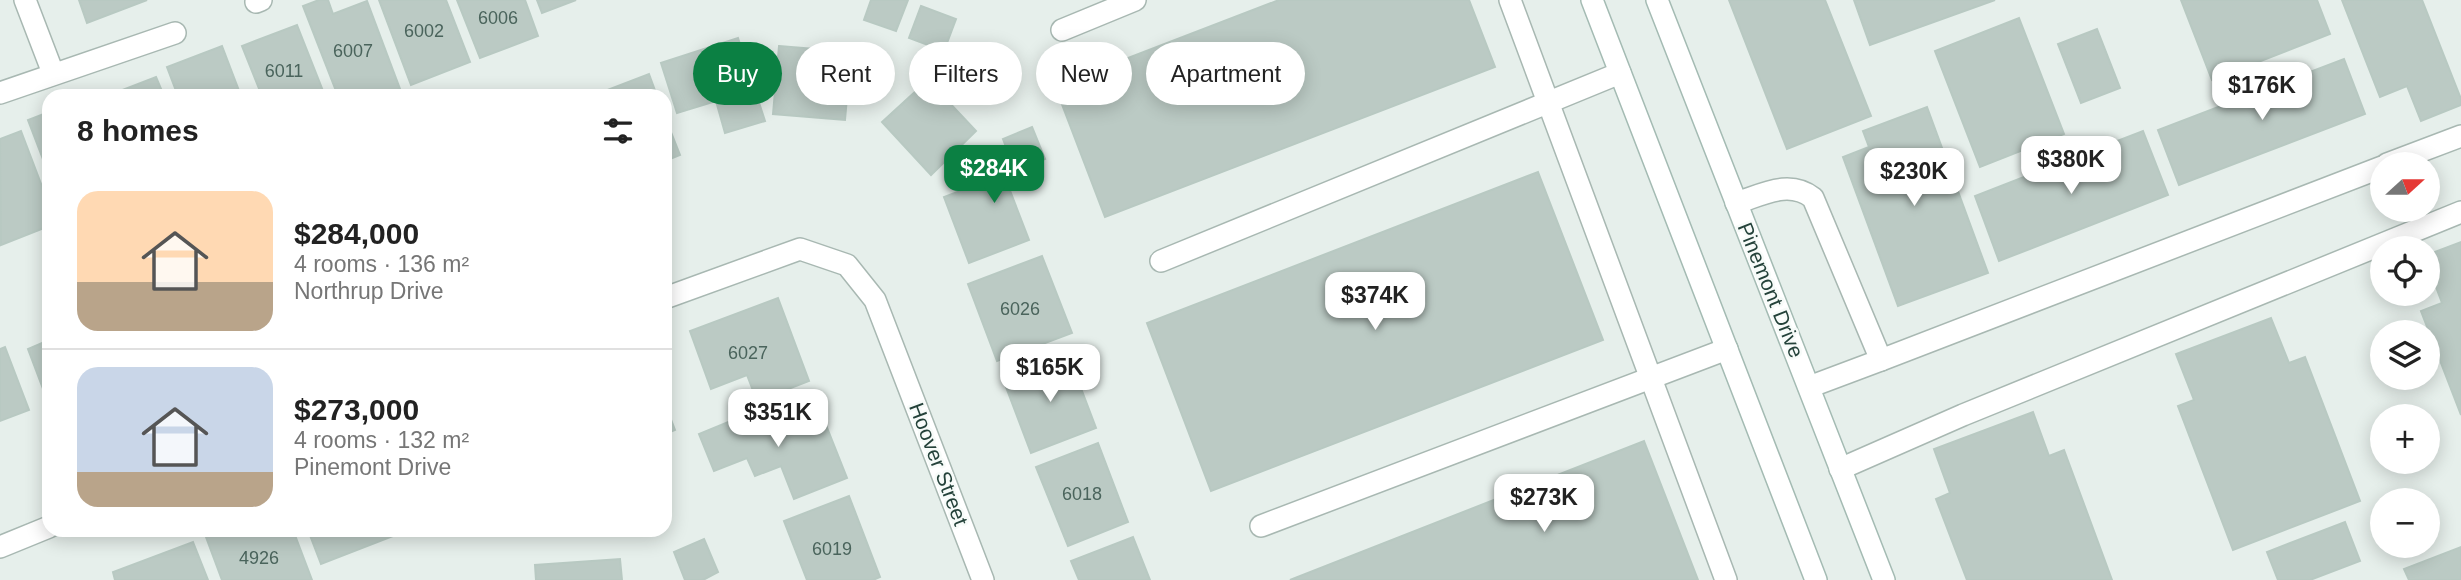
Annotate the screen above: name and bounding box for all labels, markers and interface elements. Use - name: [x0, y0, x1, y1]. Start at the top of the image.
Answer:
- house number: 6006: [478, 8, 518, 28]
- house number: 6002: [404, 21, 444, 41]
- house number: 6007: [333, 41, 373, 61]
- chip: Buy: [693, 42, 782, 105]
- chip: Rent: [796, 42, 895, 105]
- chip: Filters: [909, 42, 1022, 105]
- chip: New: [1036, 42, 1132, 105]
- chip: Apartment: [1146, 42, 1305, 105]
- house number: 6011: [265, 61, 303, 81]
- pin: $176K: [2213, 62, 2311, 122]
- text: $176K: [2228, 72, 2296, 98]
- icon: filters: [599, 112, 637, 150]
- text: 8 homes: [77, 114, 199, 147]
- pin: $380K: [2022, 136, 2120, 196]
- pin: $284K: [945, 146, 1043, 205]
- text: $380K: [2037, 146, 2105, 172]
- pin: $230K: [1865, 148, 1963, 208]
- north arrow: [2370, 152, 2440, 222]
- map controls: [2370, 152, 2440, 558]
- text: $284K: [960, 155, 1028, 181]
- text: $230K: [1880, 158, 1948, 184]
- text: $284,000: [294, 217, 419, 250]
- icon: home: [133, 219, 217, 303]
- street label: Pinemont Drive: [1733, 219, 1809, 361]
- button: locate: [2370, 236, 2440, 306]
- text: 4 rooms · 136 m²: [294, 251, 469, 277]
- pin: $374K: [1326, 272, 1424, 332]
- text: Northrup Drive: [294, 278, 444, 304]
- text: $374K: [1341, 282, 1409, 308]
- house number: 6026: [1000, 299, 1040, 319]
- button: layers: [2370, 320, 2440, 390]
- house number: 6027: [728, 343, 768, 363]
- pin: $165K: [1001, 344, 1099, 404]
- text: $165K: [1016, 354, 1084, 380]
- pin: $351K: [729, 390, 827, 449]
- text: $273,000: [294, 393, 419, 426]
- icon: home: [133, 395, 217, 479]
- text: $351K: [744, 399, 812, 425]
- street label: Hoover Street: [905, 399, 973, 529]
- button: +: [2370, 404, 2440, 474]
- text: 4 rooms · 132 m²: [294, 427, 469, 453]
- text: Pinemont Drive: [294, 454, 451, 480]
- pin: $273K: [1495, 475, 1593, 534]
- house number: 6018: [1062, 484, 1102, 504]
- text: $273K: [1510, 484, 1578, 510]
- button: −: [2370, 488, 2440, 558]
- house number: 6019: [812, 539, 852, 559]
- house number: 4926: [239, 548, 279, 568]

